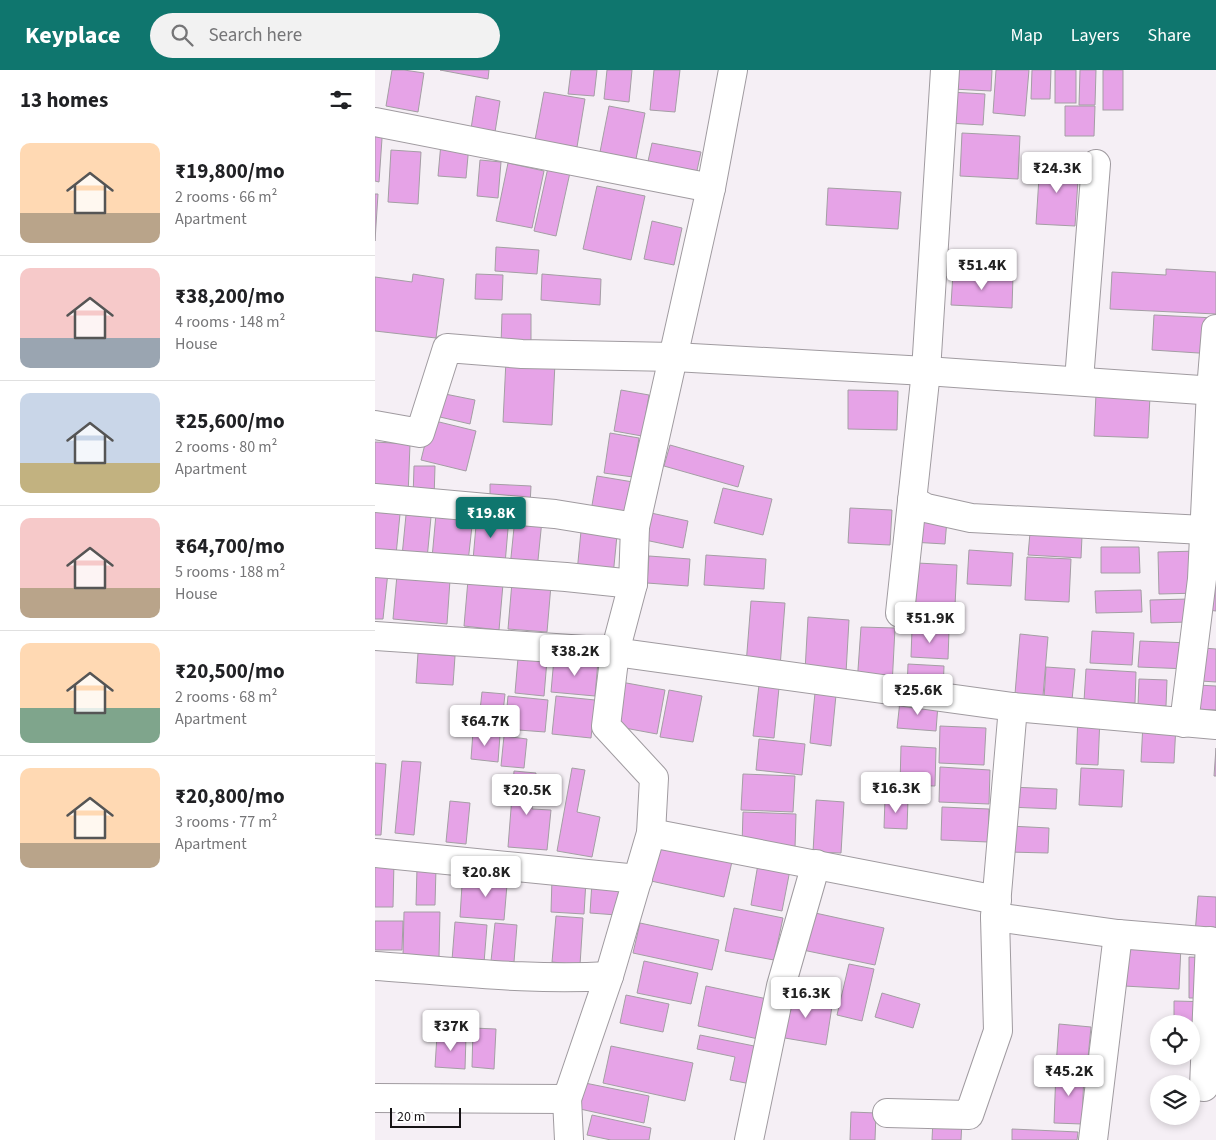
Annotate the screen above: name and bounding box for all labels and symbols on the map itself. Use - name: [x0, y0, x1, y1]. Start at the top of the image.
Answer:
- pin: ₹24.3K: [1016, 152, 1098, 194]
- pin: ₹51.4K: [941, 248, 1023, 291]
- pin: ₹19.8K: [450, 496, 532, 539]
- pin: ₹51.9K: [889, 602, 971, 644]
- pin: ₹38.2K: [534, 634, 616, 677]
- pin: ₹25.6K: [877, 674, 959, 716]
- pin: ₹64.7K: [444, 704, 526, 747]
- pin: ₹16.3K: [855, 772, 937, 814]
- pin: ₹20.5K: [486, 774, 568, 816]
- pin: ₹20.8K: [445, 856, 527, 898]
- pin: ₹16.3K: [765, 976, 847, 1019]
- pin: ₹37K: [421, 1010, 481, 1052]
- pin: ₹45.2K: [1028, 1054, 1110, 1097]
- scale bar: [390, 1105, 461, 1128]

